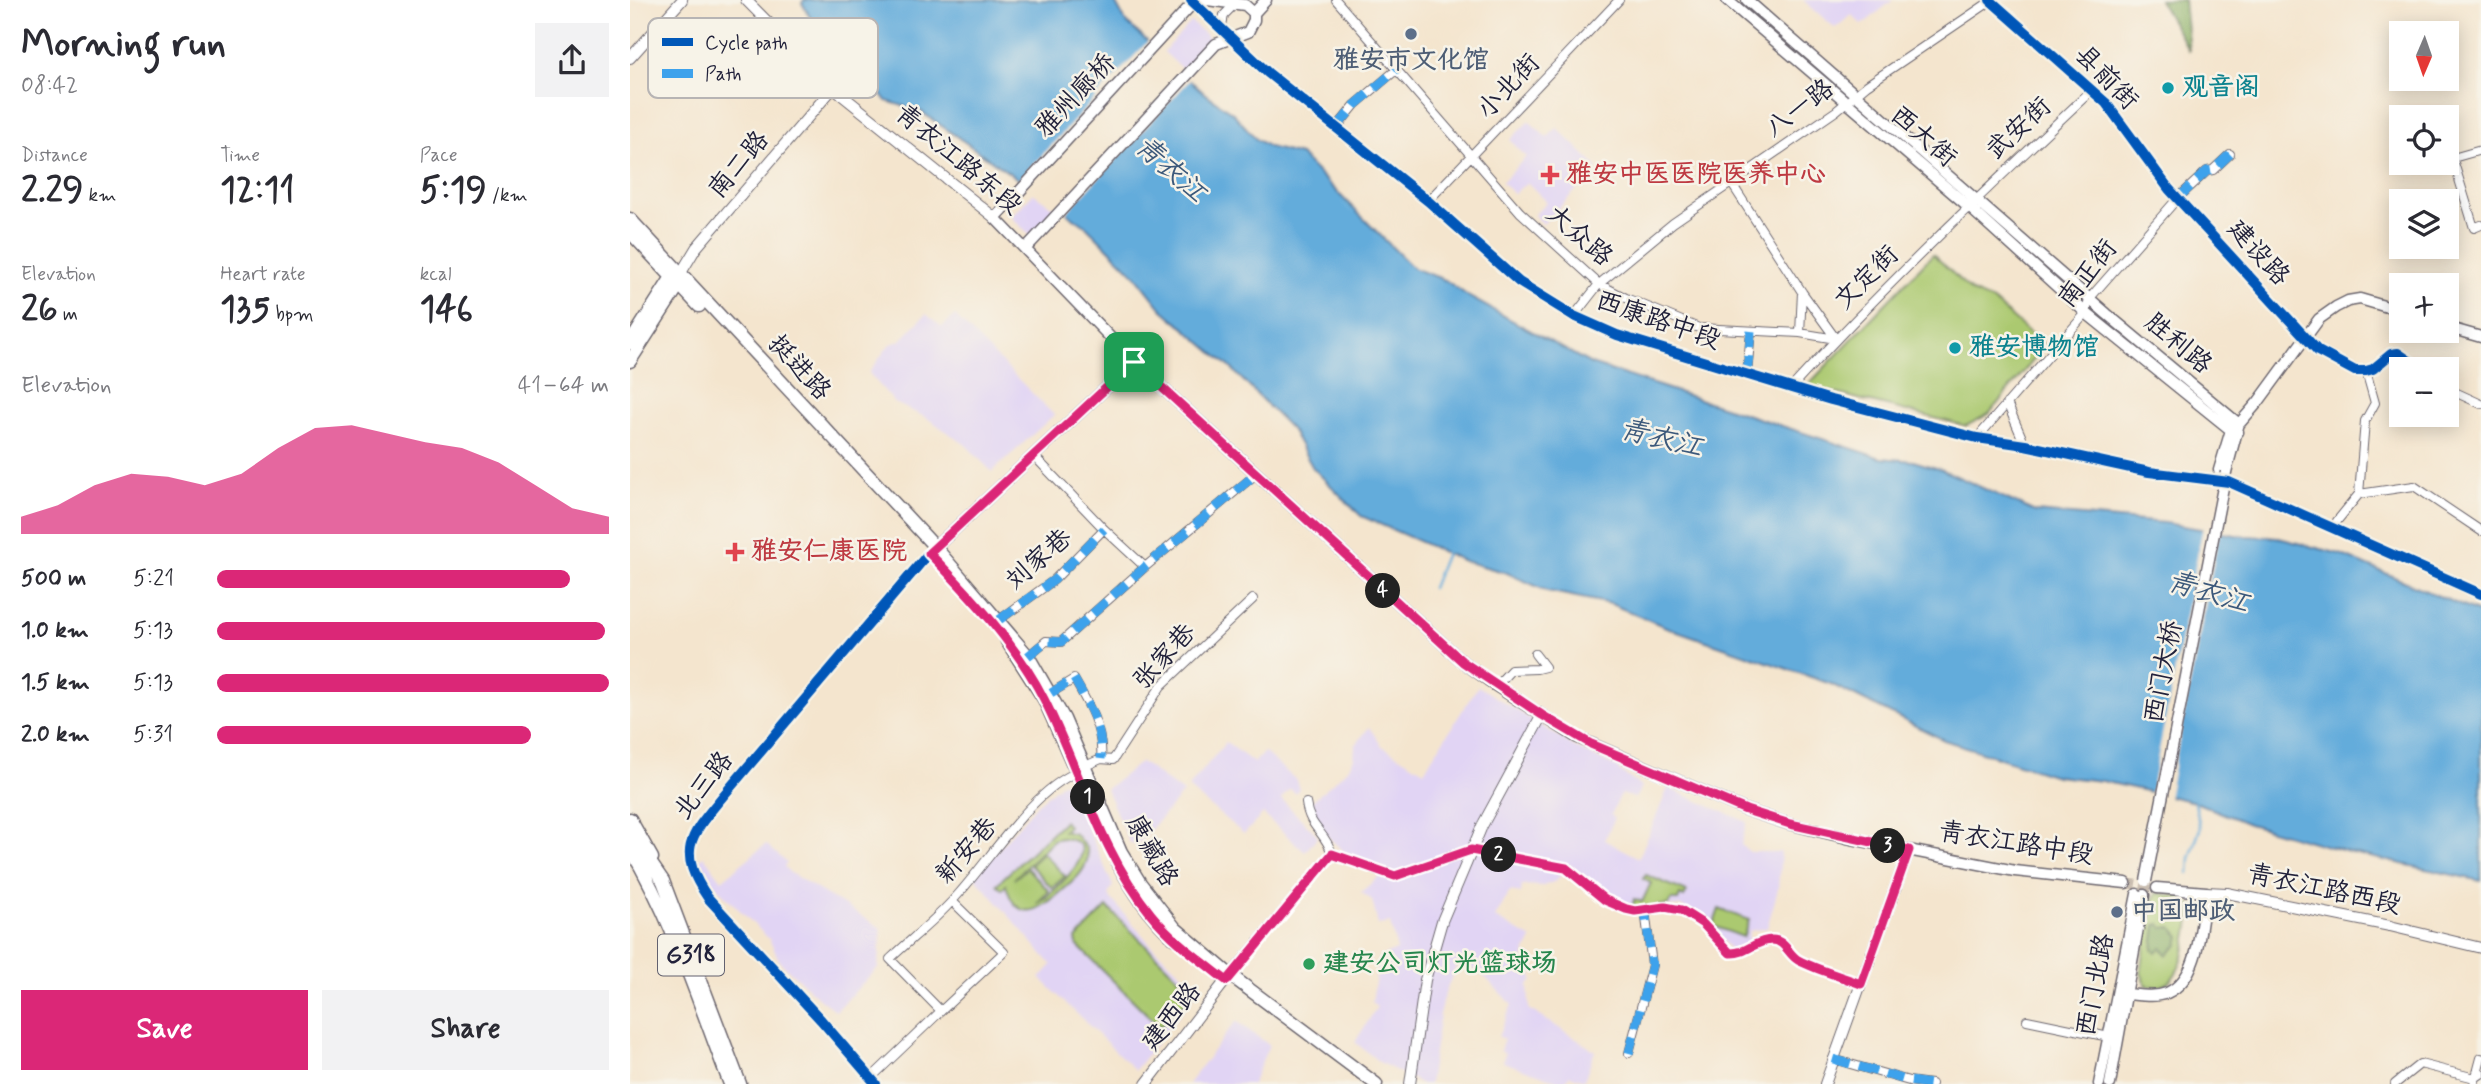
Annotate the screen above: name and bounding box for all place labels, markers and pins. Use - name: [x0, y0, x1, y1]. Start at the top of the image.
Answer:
- marker: 雅安市文化馆: [1403, 26, 1419, 42]
- place label: 雅安市文化馆: [1333, 44, 1489, 78]
- place label: 观音阁: [2182, 71, 2260, 105]
- marker: 观音阁: [2160, 80, 2176, 96]
- place label: 雅安中医医院医养中心: [1566, 158, 1826, 192]
- marker: 雅安中医医院医养中心: [1540, 165, 1560, 185]
- place label: 雅安博物馆: [1969, 331, 2099, 365]
- pin: [1104, 332, 1164, 392]
- marker: 雅安博物馆: [1947, 340, 1963, 356]
- place label: 雅安仁康医院: [751, 535, 907, 569]
- marker: 雅安仁康医院: [725, 542, 745, 562]
- pin: 4: [1366, 574, 1400, 608]
- pin: 1: [1070, 780, 1106, 814]
- pin: 3: [1870, 828, 1906, 864]
- pin: 2: [1482, 838, 1516, 872]
- place label: 中国邮政: [2131, 895, 2235, 929]
- marker: 中国邮政: [2109, 904, 2125, 920]
- place label: 建安公司灯光篮球场: [1323, 947, 1557, 981]
- marker: 建安公司灯光篮球场: [1301, 956, 1317, 972]

